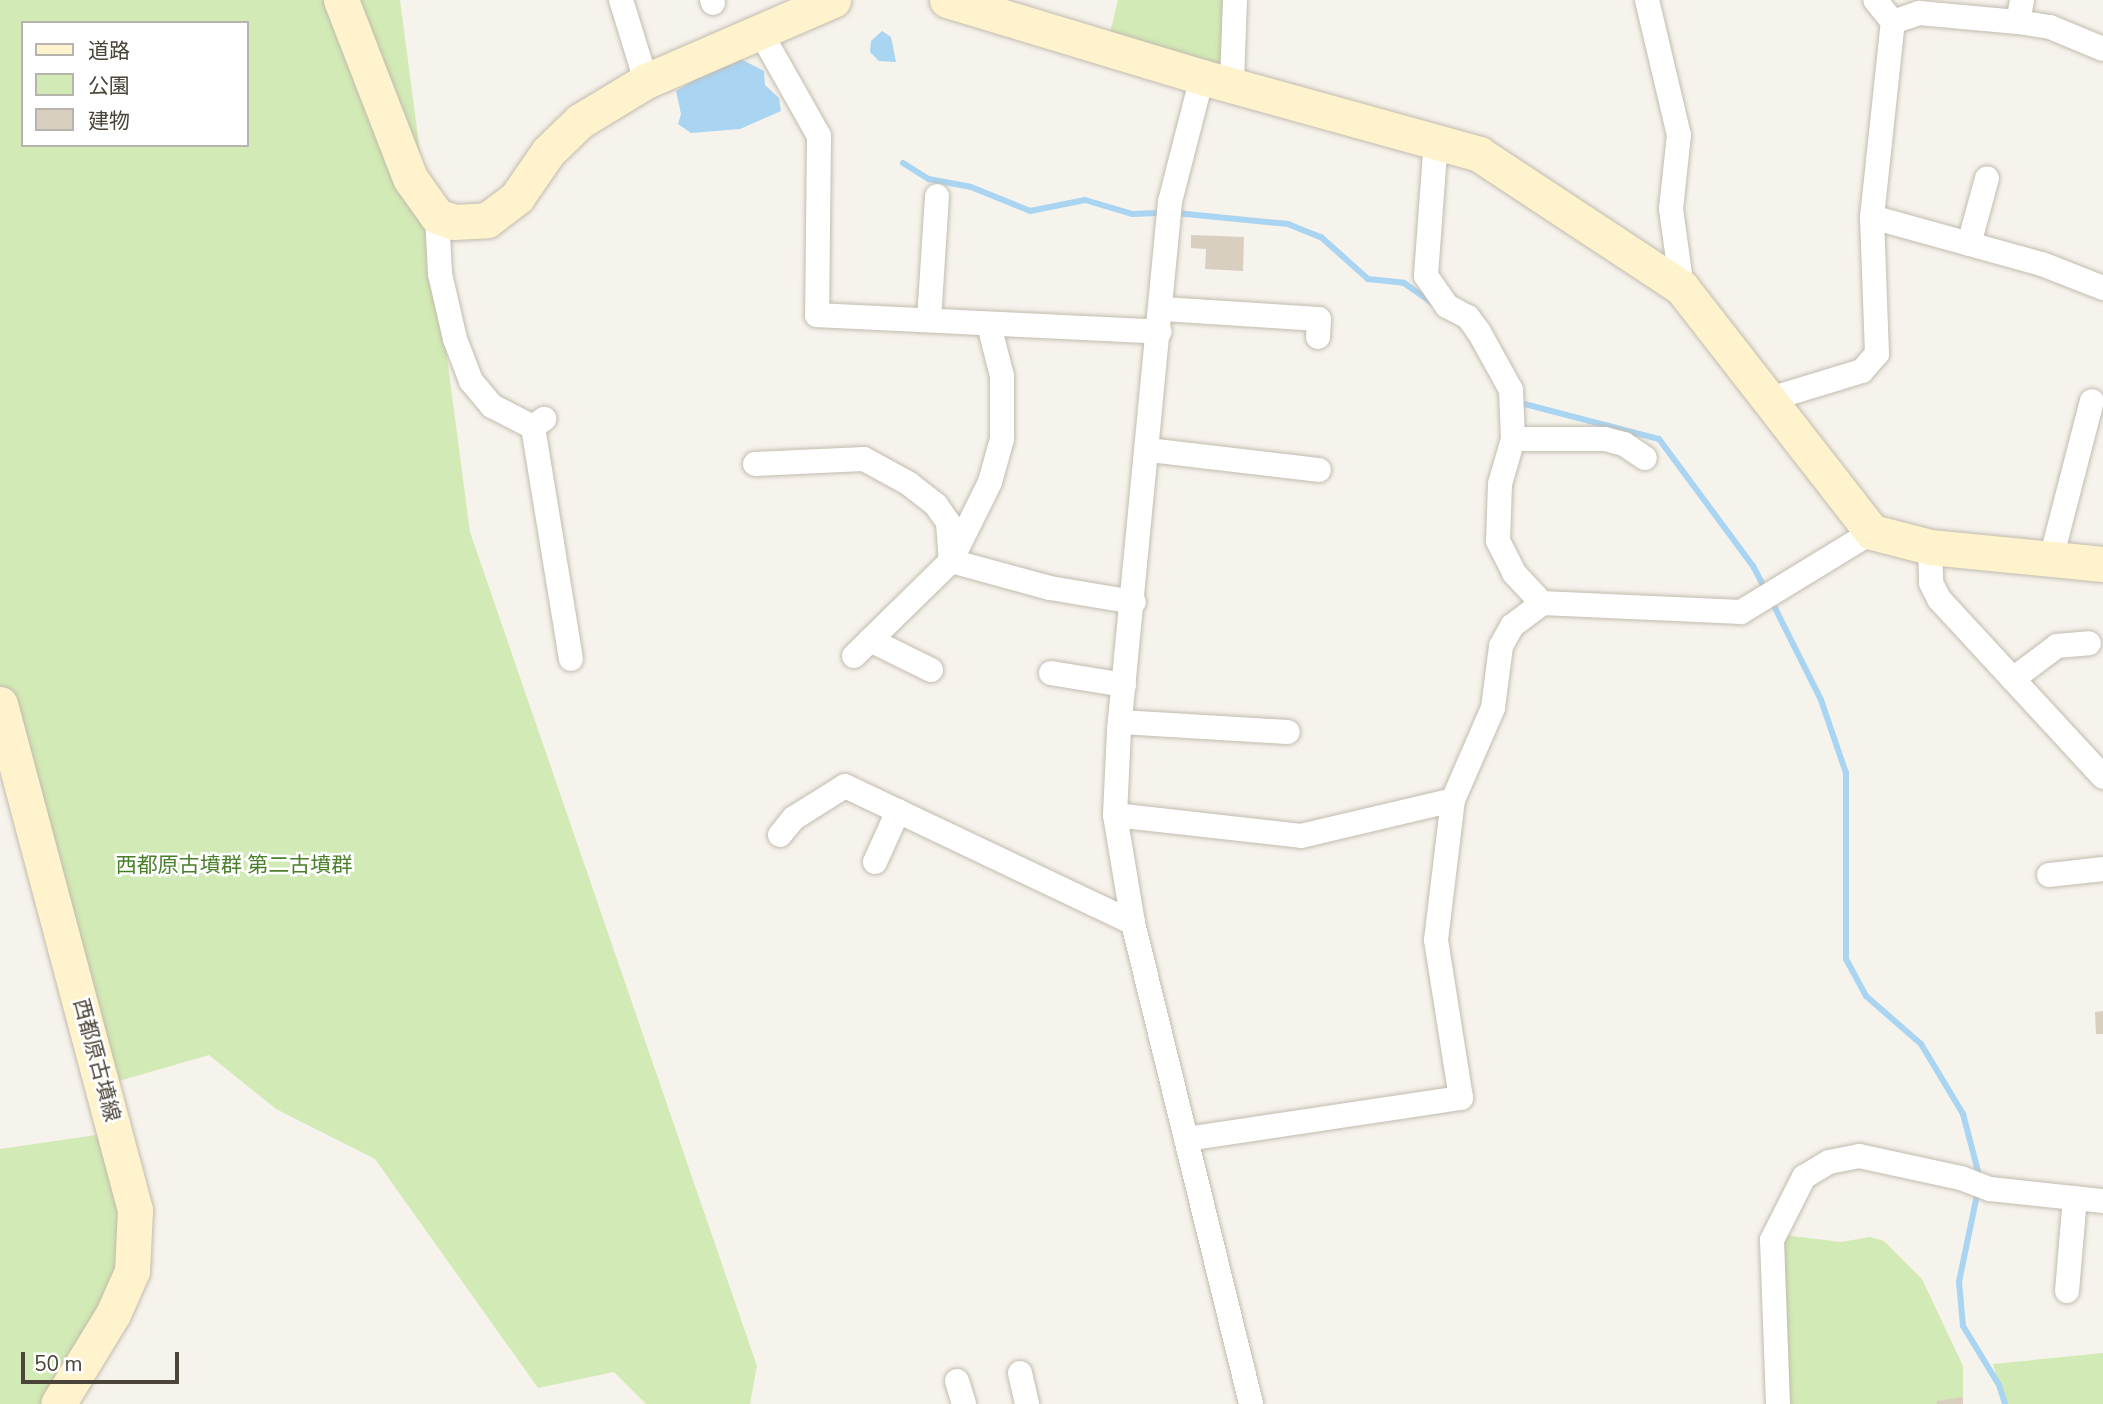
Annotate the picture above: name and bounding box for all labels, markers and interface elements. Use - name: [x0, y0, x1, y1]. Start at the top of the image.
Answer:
- legend: [21, 21, 248, 147]
- text: 道路: [88, 37, 130, 65]
- text: 公園: [88, 72, 130, 100]
- text: 建物: [88, 107, 130, 135]
- park label: 西都原古墳群 第二古墳群: [116, 852, 352, 878]
- street label: 西都原古墳線: [69, 996, 125, 1124]
- scale bar: [24, 1338, 182, 1382]
- text: 50 m: [34, 1350, 83, 1378]

